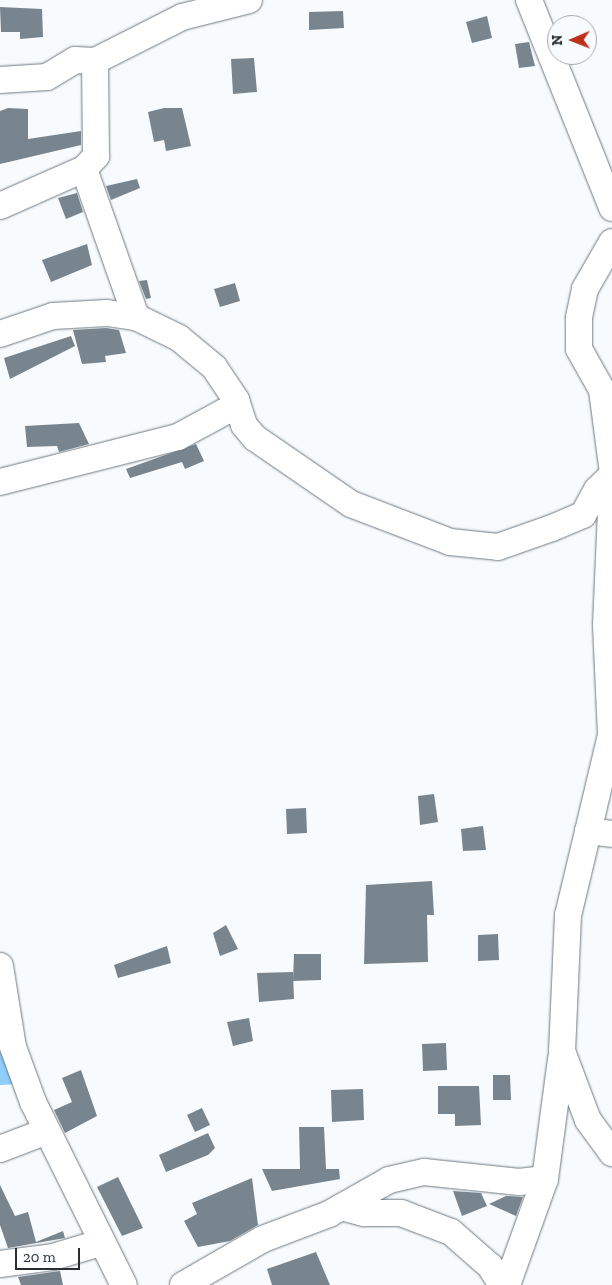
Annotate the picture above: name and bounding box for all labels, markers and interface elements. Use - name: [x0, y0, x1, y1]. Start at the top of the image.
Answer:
- north arrow: [547, 15, 597, 65]
- text: N: [549, 35, 566, 46]
- scale bar: [18, 1238, 82, 1270]
- text: 20 m: [23, 1248, 56, 1266]

